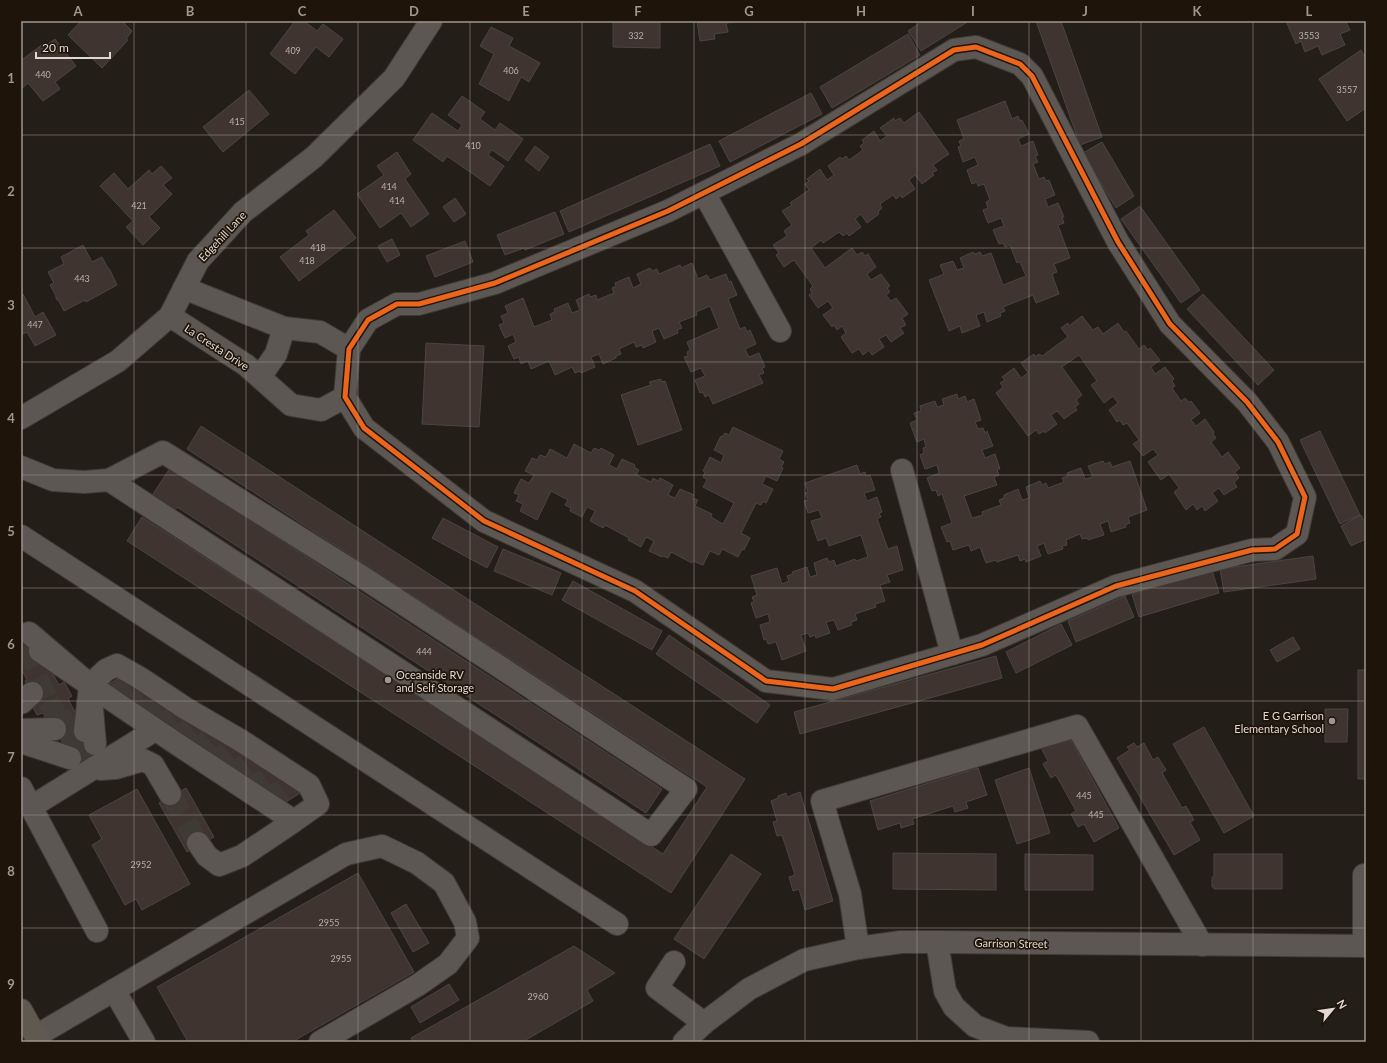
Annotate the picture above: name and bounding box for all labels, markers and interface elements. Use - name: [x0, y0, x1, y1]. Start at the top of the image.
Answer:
- text: A: [72, 3, 83, 19]
- text: B: [186, 3, 195, 19]
- text: C: [298, 3, 307, 19]
- text: D: [409, 3, 419, 19]
- text: E: [522, 3, 530, 19]
- text: F: [634, 3, 642, 19]
- text: G: [744, 3, 754, 19]
- text: H: [856, 3, 866, 19]
- text: I: [971, 3, 975, 19]
- text: J: [1082, 3, 1088, 19]
- text: K: [1193, 3, 1203, 19]
- text: L: [1306, 3, 1313, 19]
- house number: 332: [628, 30, 644, 41]
- house number: 3553: [1299, 30, 1319, 41]
- scale bar: [36, 34, 110, 60]
- text: 20 m: [42, 40, 69, 55]
- house number: 409: [285, 45, 301, 56]
- house number: 406: [503, 65, 519, 76]
- house number: 440: [35, 69, 51, 80]
- text: 1: [7, 70, 15, 86]
- house number: 3557: [1337, 84, 1357, 95]
- house number: 415: [229, 116, 245, 127]
- house number: 410: [465, 140, 481, 151]
- house number: 414: [381, 181, 397, 192]
- text: 2: [7, 183, 15, 199]
- house number: 414: [389, 195, 405, 206]
- house number: 421: [131, 200, 147, 211]
- street label: Edgehill Lane: [196, 208, 249, 264]
- house number: 418: [310, 242, 326, 253]
- house number: 418: [299, 255, 315, 266]
- house number: 443: [74, 273, 90, 284]
- text: 3: [7, 297, 15, 313]
- house number: 447: [27, 319, 43, 330]
- street label: La Cresta Drive: [182, 321, 252, 373]
- text: 4: [7, 410, 15, 426]
- text: 5: [7, 523, 15, 539]
- text: 6: [7, 636, 15, 652]
- house number: 444: [416, 646, 432, 657]
- place label: Oceanside RV and Self Storage: [396, 668, 474, 694]
- marker: Oceanside RV and Self Storage: [383, 675, 393, 685]
- place label: E G Garrison Elementary School: [1234, 709, 1324, 735]
- marker: E G Garrison Elementary School: [1327, 716, 1337, 726]
- text: 7: [7, 749, 15, 765]
- house number: 445: [1076, 790, 1092, 801]
- house number: 445: [1088, 809, 1104, 820]
- house number: 2952: [131, 859, 151, 870]
- text: 8: [7, 863, 15, 879]
- house number: 2955: [319, 917, 339, 928]
- street label: Garrison Street: [974, 936, 1048, 950]
- house number: 2955: [331, 953, 351, 964]
- text: 9: [7, 976, 15, 992]
- north arrow: [1313, 989, 1353, 1029]
- house number: 2960: [528, 991, 548, 1002]
- text: N: [1334, 997, 1350, 1011]

